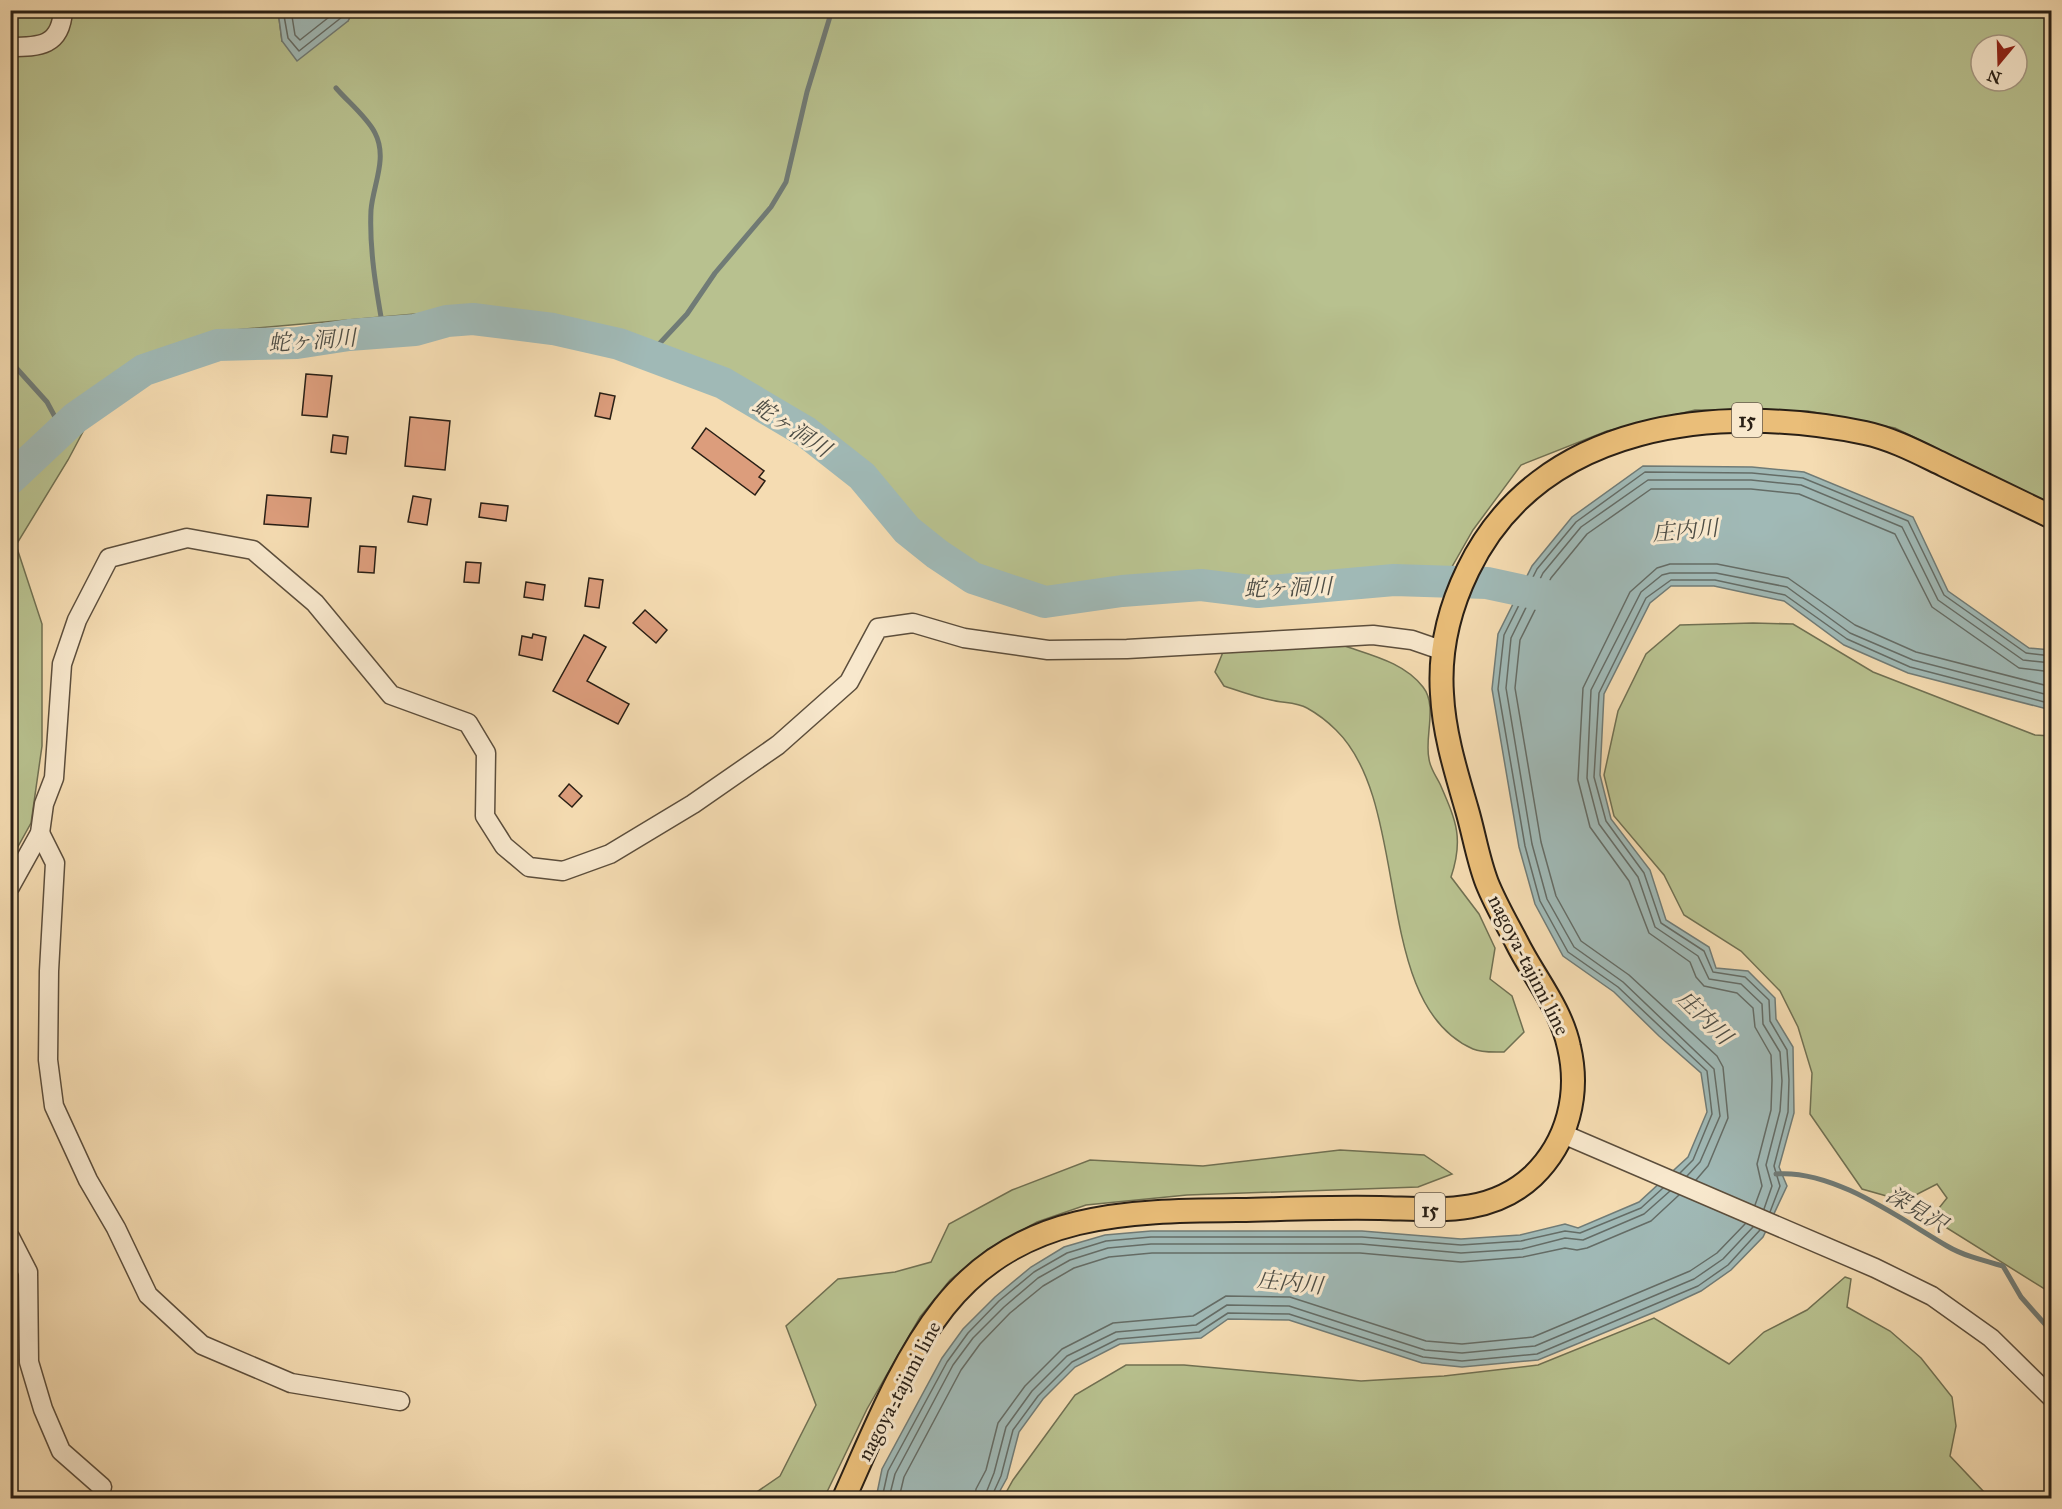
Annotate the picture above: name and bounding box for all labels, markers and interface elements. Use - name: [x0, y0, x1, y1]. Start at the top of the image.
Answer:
- north arrow: [1969, 33, 2029, 93]
- text: N: [1984, 65, 2004, 88]
- water label: 蛇ヶ洞川: [267, 324, 359, 357]
- water label: 蛇ヶ洞川: [747, 392, 838, 464]
- road number: 15: [1732, 403, 1762, 437]
- water label: 庄内川: [1651, 514, 1721, 547]
- water label: 蛇ヶ洞川: [1244, 572, 1334, 603]
- street label: nagoya-tajimi line: [1482, 890, 1576, 1040]
- water label: 庄内川: [1672, 985, 1739, 1051]
- water label: 深見沢: [1881, 1181, 1955, 1240]
- road number: 15: [1415, 1193, 1445, 1227]
- water label: 庄内川: [1256, 1266, 1326, 1300]
- street label: nagoya-tajimi line: [851, 1316, 947, 1465]

